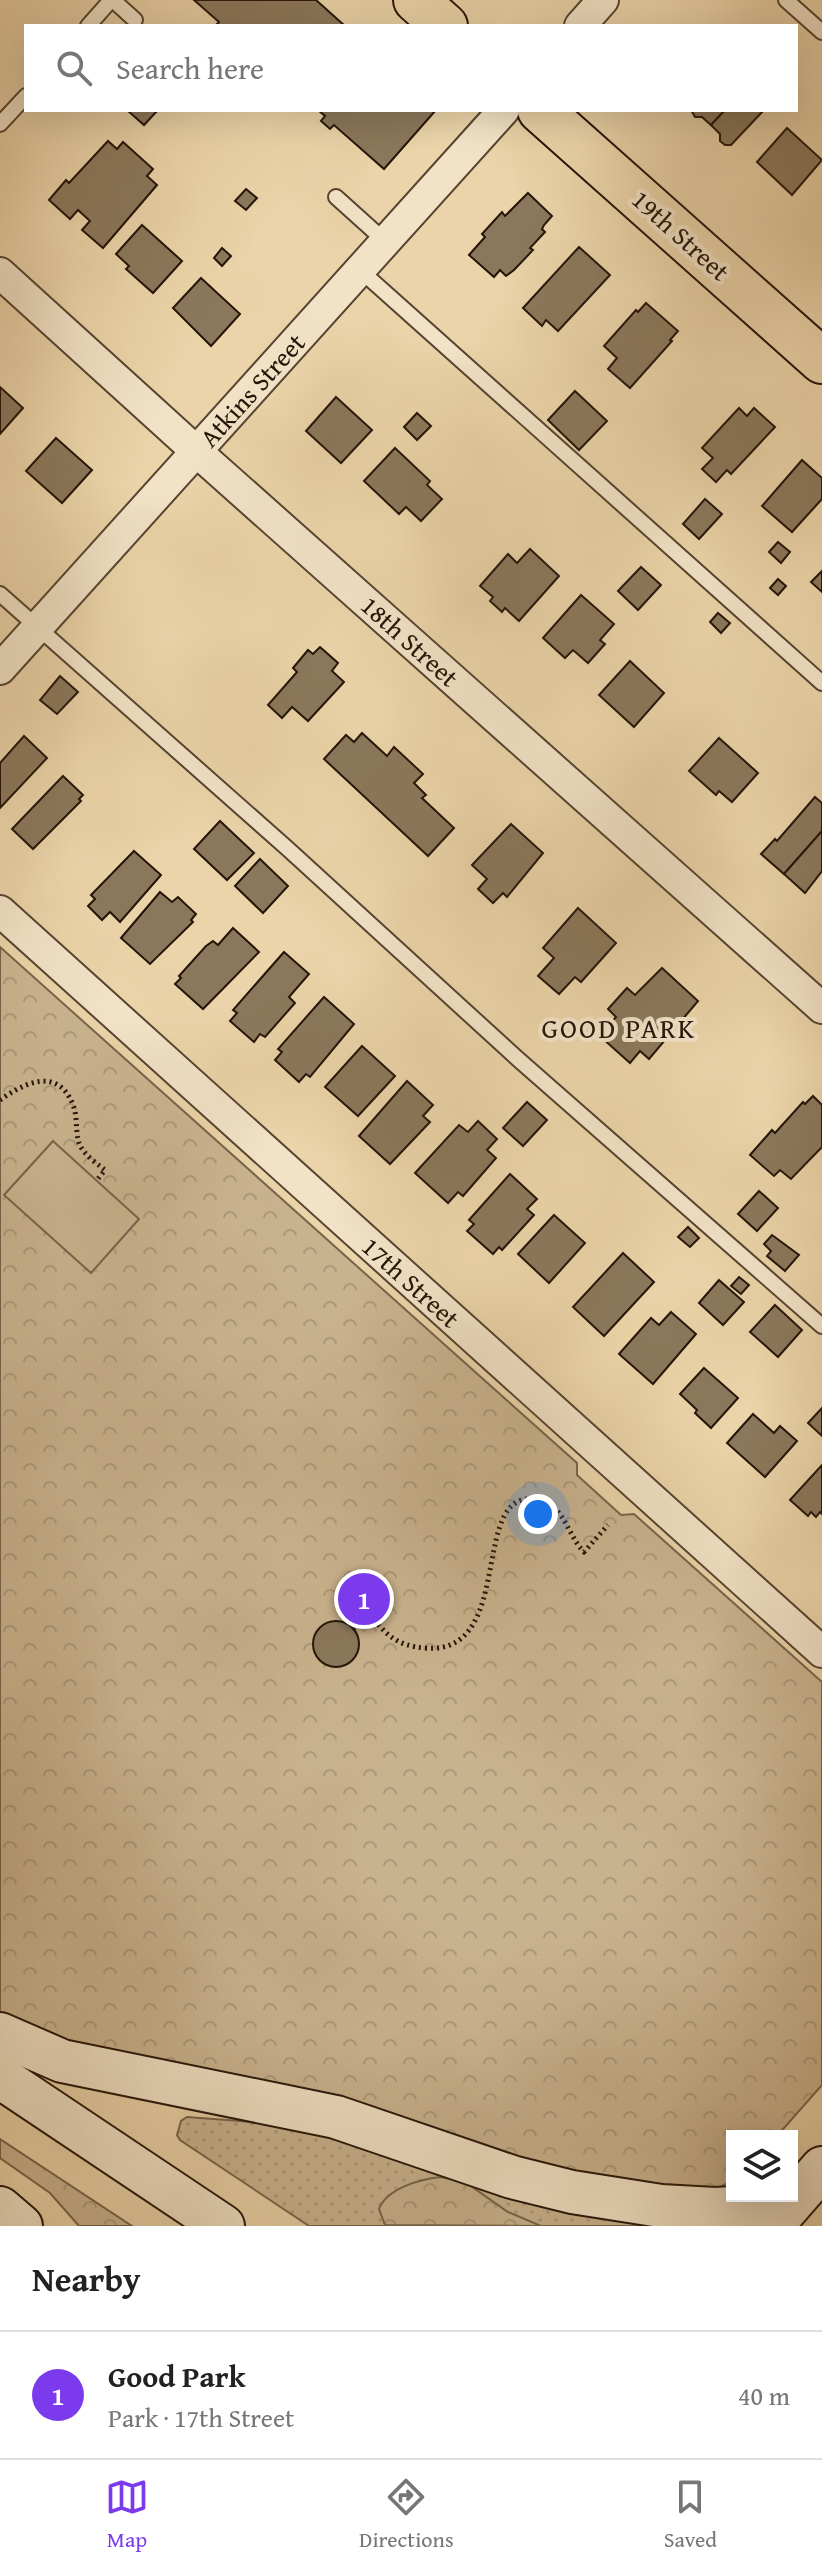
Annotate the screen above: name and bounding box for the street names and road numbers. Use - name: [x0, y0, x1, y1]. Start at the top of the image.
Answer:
- street label: 19th Street: [623, 180, 739, 290]
- street label: Atkins Street: [190, 324, 314, 456]
- street label: 18th Street: [352, 586, 468, 696]
- street label: 17th Street: [353, 1227, 469, 1337]

